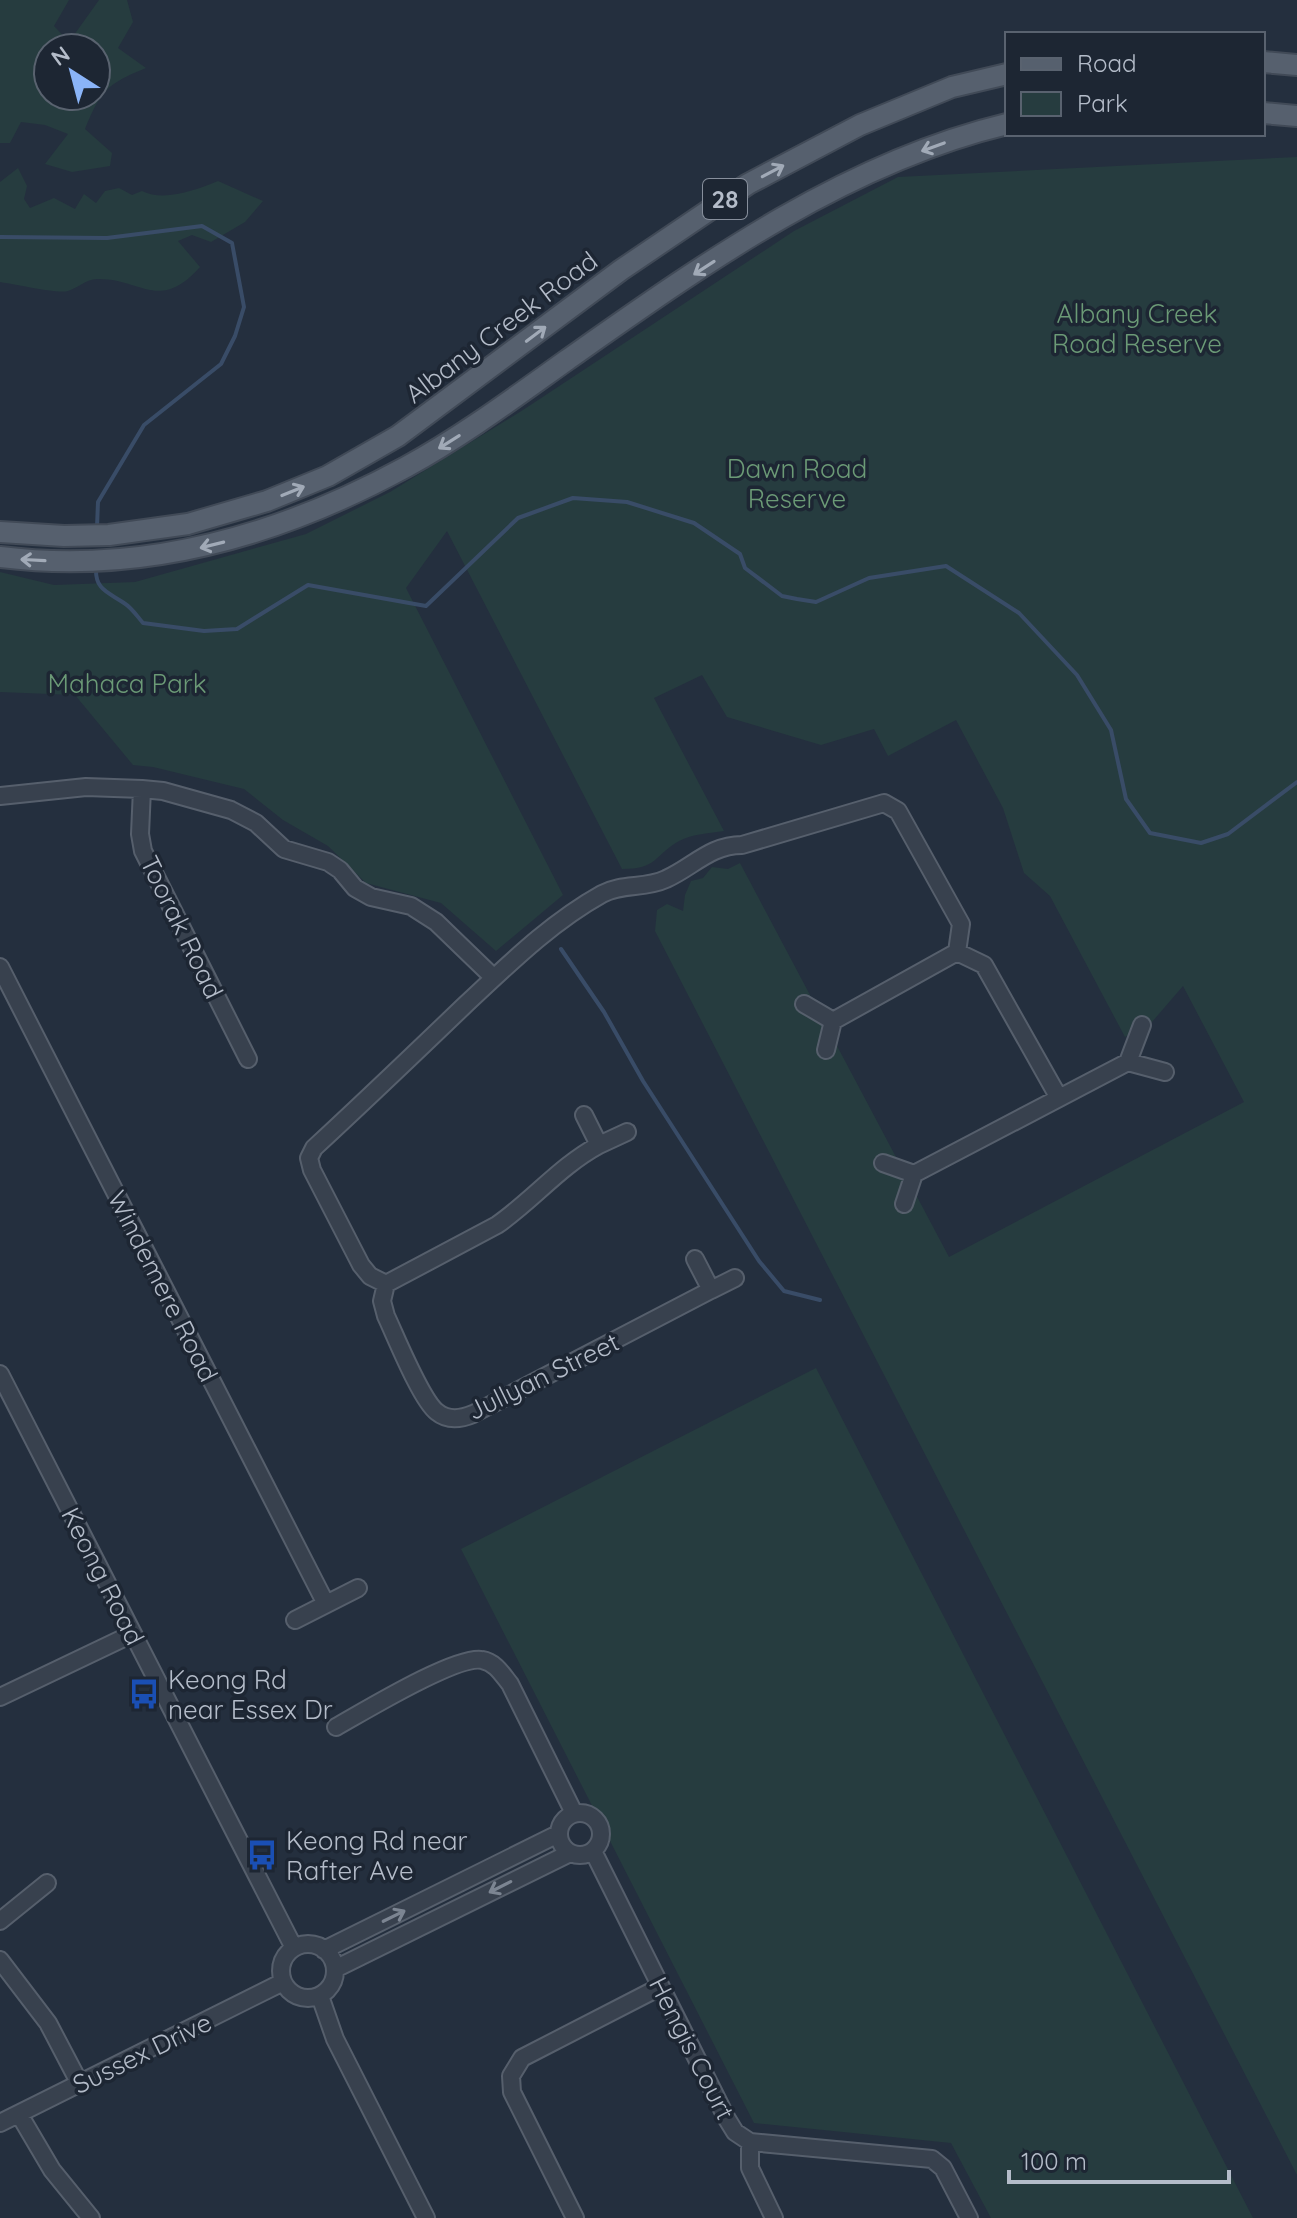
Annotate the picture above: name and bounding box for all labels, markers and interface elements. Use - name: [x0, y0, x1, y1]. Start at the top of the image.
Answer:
- north arrow: [32, 32, 112, 112]
- legend: [1005, 32, 1265, 136]
- text: N: [45, 40, 75, 72]
- text: Road: [1077, 48, 1137, 78]
- text: Park: [1077, 88, 1128, 118]
- one-way arrow: [921, 141, 946, 156]
- one-way arrow: [760, 162, 784, 178]
- road number: 28: [703, 179, 747, 219]
- street label: Albany Creek Road: [398, 244, 604, 410]
- one-way arrow: [693, 260, 715, 277]
- park label: Albany Creek Road Reserve: [1052, 297, 1222, 360]
- one-way arrow: [525, 326, 546, 343]
- one-way arrow: [438, 434, 461, 450]
- park label: Dawn Road Reserve: [727, 452, 867, 515]
- one-way arrow: [280, 483, 305, 497]
- one-way arrow: [199, 538, 225, 553]
- one-way arrow: [20, 553, 47, 568]
- park label: Mahaca Park: [47, 667, 207, 700]
- street label: Toorak Road: [133, 850, 231, 1004]
- street label: Windemere Road: [101, 1185, 225, 1387]
- street label: Jullyan Street: [462, 1325, 624, 1427]
- street label: Keong Road: [54, 1502, 152, 1650]
- place label: Keong Rd near Essex Dr: [168, 1663, 333, 1726]
- bus stop icon: Keong Rd near Essex Dr: [127, 1677, 161, 1711]
- place label: Keong Rd near Rafter Ave: [286, 1824, 467, 1887]
- bus stop icon: Keong Rd near Rafter Ave: [245, 1838, 279, 1872]
- one-way arrow: [488, 1880, 512, 1896]
- one-way arrow: [381, 1907, 405, 1923]
- street label: Hengis Court: [642, 1971, 742, 2125]
- street label: Sussex Drive: [67, 2005, 217, 2101]
- scale bar: [1009, 2134, 1229, 2184]
- text: 100 m: [1021, 2146, 1087, 2176]

